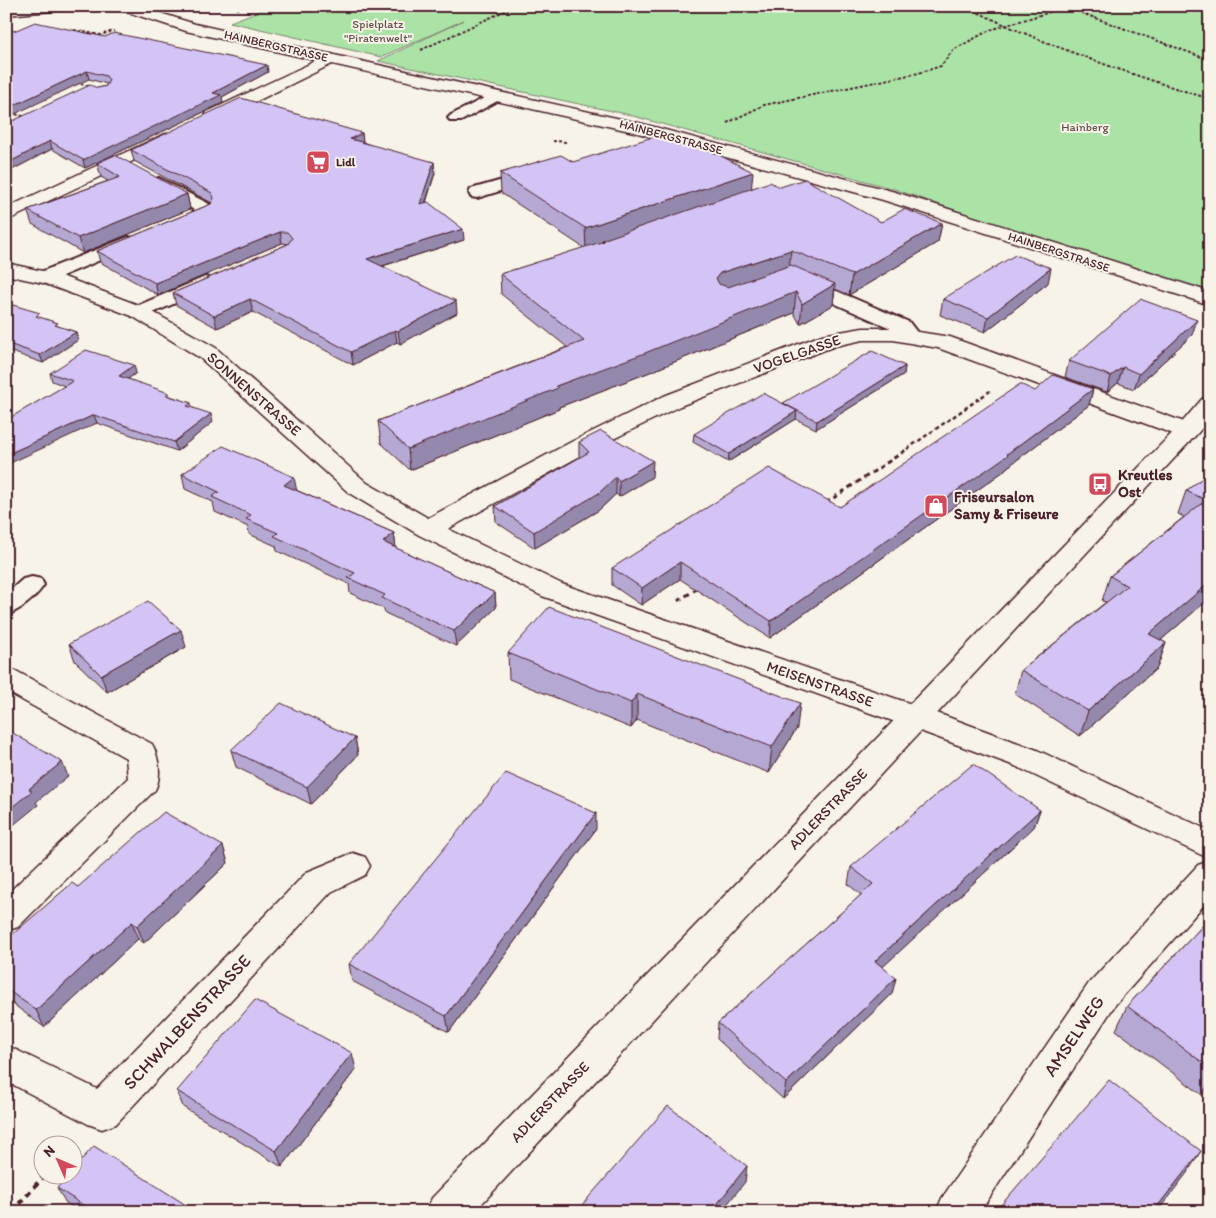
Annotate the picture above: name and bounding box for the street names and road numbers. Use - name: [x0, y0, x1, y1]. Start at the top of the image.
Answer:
- street label: HAINBERGSTRASSE: [223, 27, 330, 65]
- street label: HAINBERGSTRASSE: [618, 117, 724, 158]
- street label: HAINBERGSTRASSE: [1006, 229, 1112, 275]
- street label: VOGELGASSE: [751, 331, 843, 377]
- street label: SONNENSTRASSE: [203, 348, 305, 440]
- street label: MEISENSTRASSE: [764, 657, 876, 711]
- street label: ADLERSTRASSE: [785, 765, 871, 853]
- street label: SCHWALBENSTRASSE: [119, 950, 255, 1094]
- street label: AMSELWEG: [1039, 991, 1109, 1081]
- street label: ADLERSTRASSE: [507, 1058, 593, 1146]

